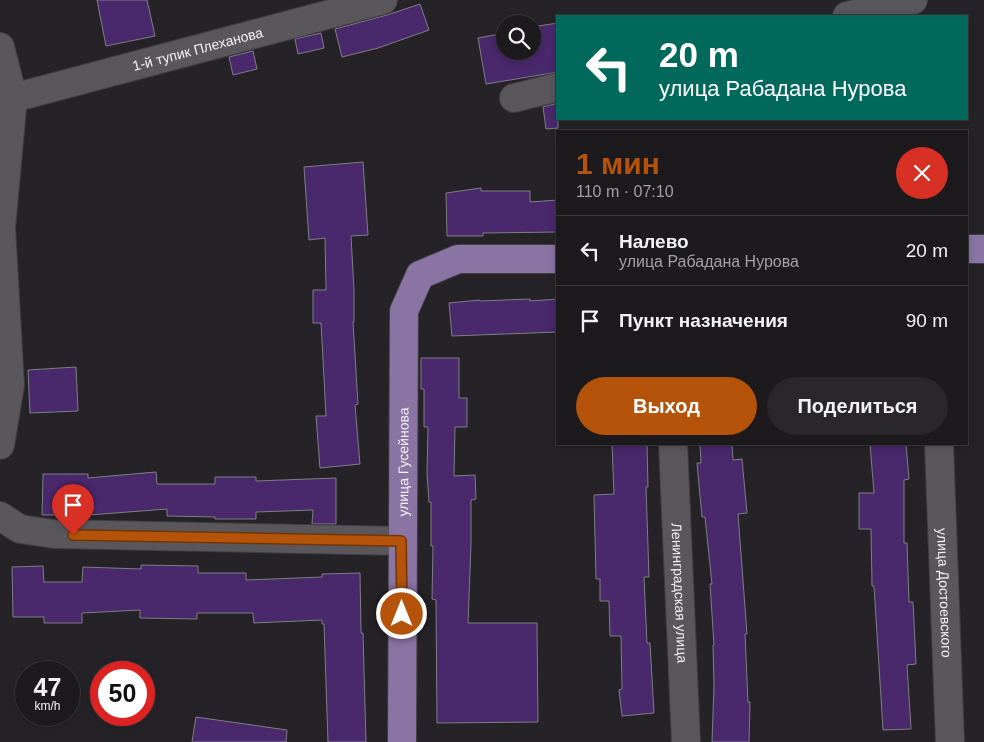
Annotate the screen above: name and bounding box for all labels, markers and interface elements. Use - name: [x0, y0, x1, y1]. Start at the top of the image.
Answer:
- map controls: [496, 15, 541, 60]
- button: search: [496, 15, 541, 60]
- street label: 1-й тупик Плеханова: [131, 24, 265, 74]
- icon: left: [576, 35, 641, 100]
- text: 20 m: [659, 35, 739, 74]
- text: улица Рабадана Нурова: [659, 76, 906, 101]
- text: 1 мин: [576, 147, 660, 180]
- button: close: [896, 147, 948, 199]
- text: 110 m · 07:10: [576, 183, 674, 200]
- text: Налево: [619, 231, 689, 252]
- icon: left: [576, 237, 604, 265]
- text: 20 m: [906, 240, 948, 261]
- text: улица Рабадана Нурова: [619, 253, 799, 270]
- icon: arrive: [576, 307, 604, 335]
- text: Пункт назначения: [619, 310, 788, 331]
- text: 90 m: [906, 310, 948, 331]
- button: Выход: [576, 377, 757, 435]
- button: Поделиться: [767, 377, 948, 435]
- street label: улица Гусейнова: [395, 407, 412, 517]
- pin: [52, 484, 94, 535]
- icon: arrive: [59, 491, 87, 519]
- street label: Ленинградская улица: [668, 522, 691, 664]
- street label: улица Достоевского: [934, 528, 955, 658]
- position arrow: [375, 587, 427, 639]
- speed limit sign: 50: [90, 661, 155, 726]
- text: 47: [34, 673, 61, 701]
- text: km/h: [34, 699, 61, 713]

